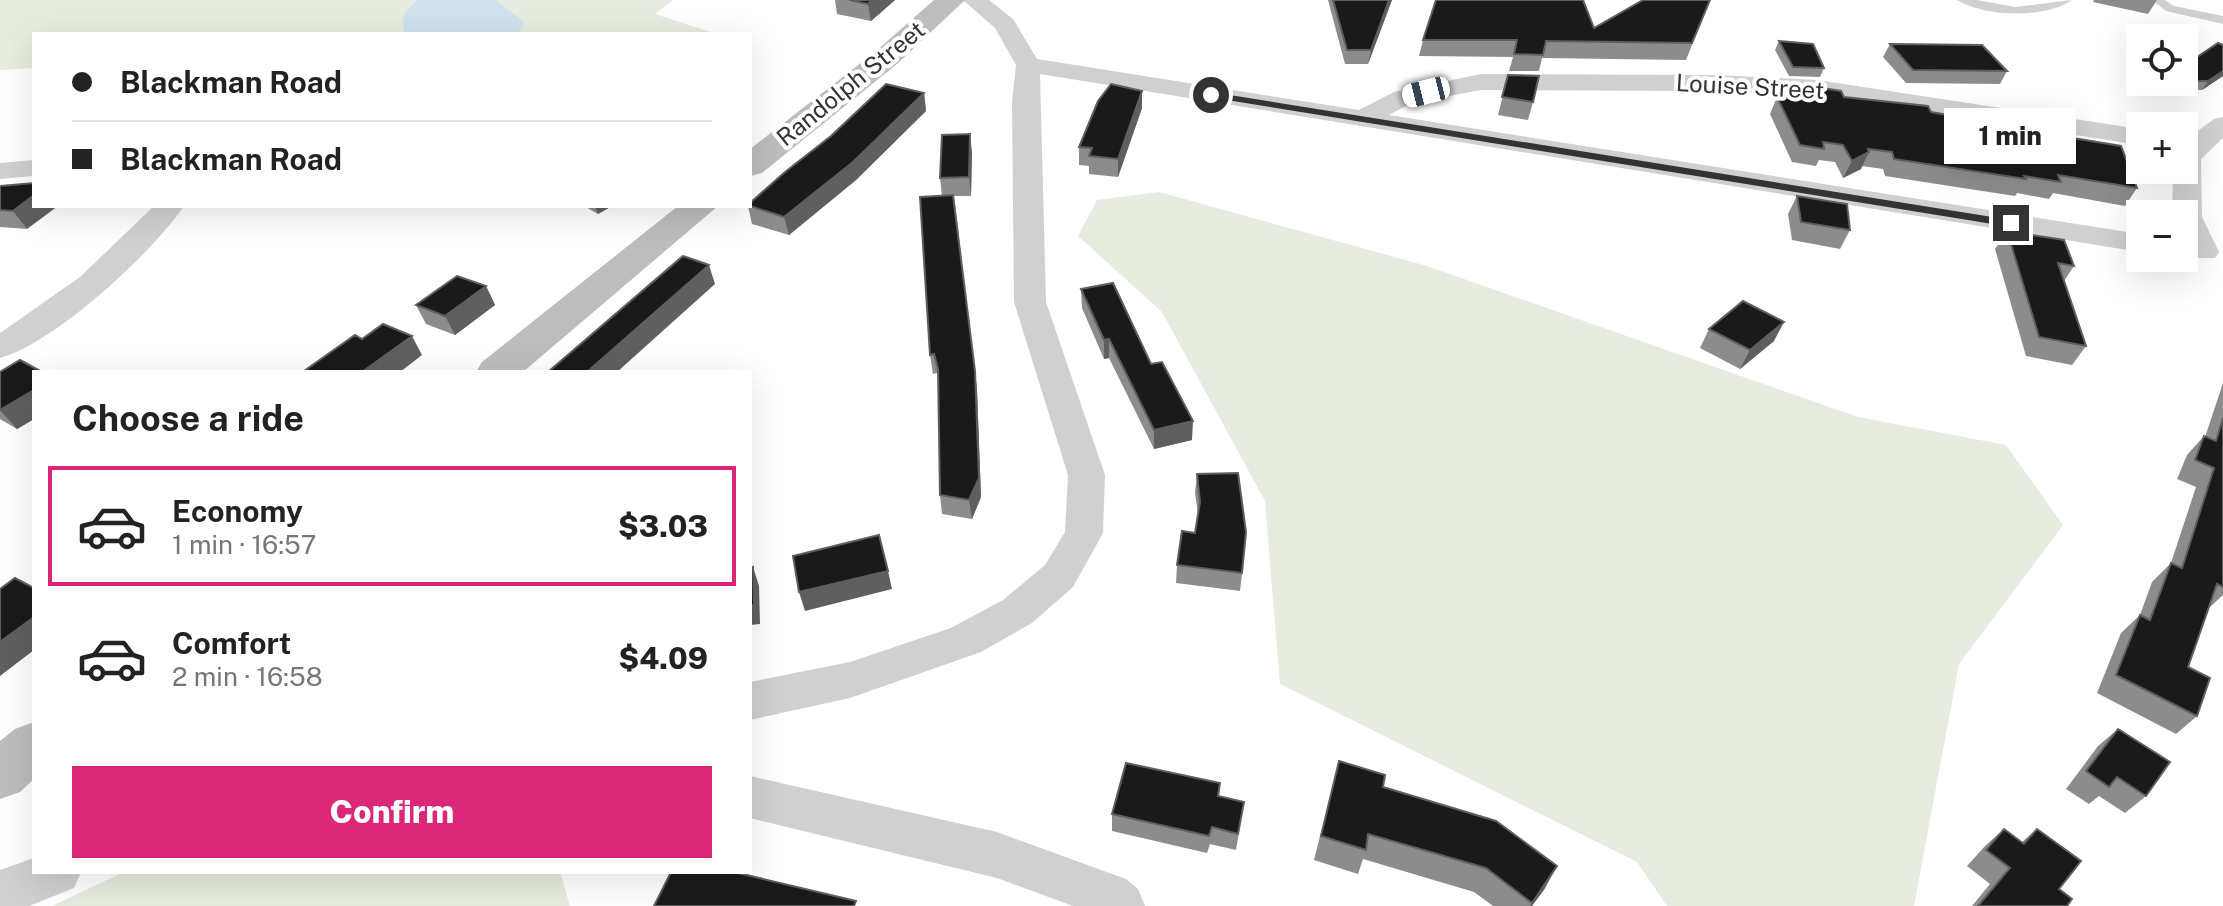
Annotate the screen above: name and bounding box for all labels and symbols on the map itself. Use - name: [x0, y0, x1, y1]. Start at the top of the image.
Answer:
- street label: Randolph Street: [771, 15, 930, 151]
- street label: Louise Street: [1675, 68, 1825, 104]
- car: [1400, 75, 1452, 109]
- route start: [1193, 77, 1229, 113]
- callout: 1 min: [1945, 107, 2077, 163]
- route end: [1993, 205, 2029, 241]

